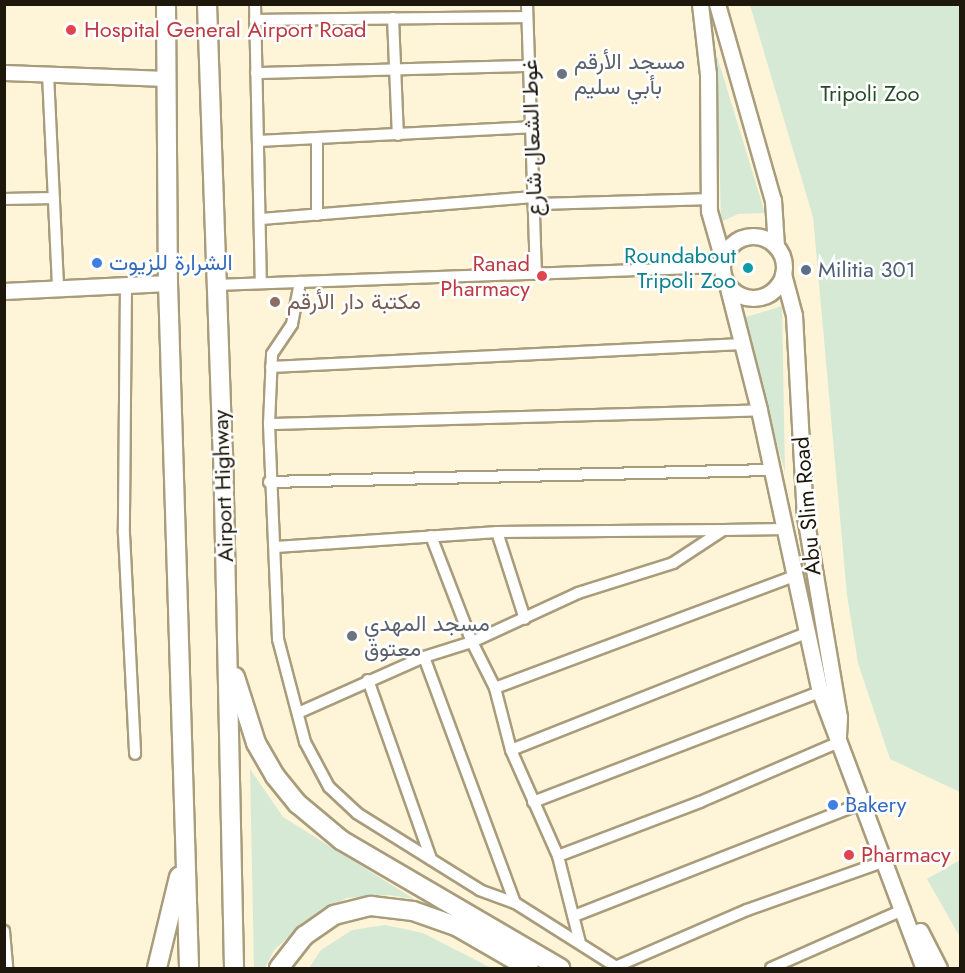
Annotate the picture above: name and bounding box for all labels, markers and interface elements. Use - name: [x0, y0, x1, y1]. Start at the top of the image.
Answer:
- place label: Hospital General Airport Road: [84, 17, 367, 43]
- marker: Hospital General Airport Road: [62, 21, 80, 39]
- place label: مسجد الأرقم بأبي سليم: [574, 48, 685, 100]
- street label: غوط الشعال شارع: [516, 59, 548, 217]
- marker: مسجد الأرقم بأبي سليم: [555, 67, 569, 81]
- park label: Tripoli Zoo: [820, 81, 920, 107]
- place label: Roundabout Tripoli Zoo: [624, 242, 736, 294]
- place label: الشرارة للزيوت: [109, 250, 233, 276]
- place label: Ranad Pharmacy: [440, 250, 530, 302]
- marker: الشرارة للزيوت: [90, 256, 104, 270]
- place label: Militia 301: [818, 257, 916, 283]
- marker: Roundabout Tripoli Zoo: [741, 261, 755, 275]
- marker: Militia 301: [799, 263, 813, 277]
- marker: Ranad Pharmacy: [535, 269, 549, 283]
- place label: مكتبة دار الأرقم: [287, 289, 421, 315]
- marker: مكتبة دار الأرقم: [268, 295, 282, 309]
- street label: Airport Highway: [207, 409, 239, 563]
- street label: Abu Slim Road: [788, 435, 826, 577]
- place label: مسجد المهدي معتوق: [364, 610, 490, 662]
- marker: مسجد المهدي معتوق: [345, 629, 359, 643]
- place label: Bakery: [845, 792, 906, 818]
- marker: Bakery: [826, 798, 840, 812]
- place label: Pharmacy: [861, 842, 951, 868]
- marker: Pharmacy: [842, 848, 856, 862]

